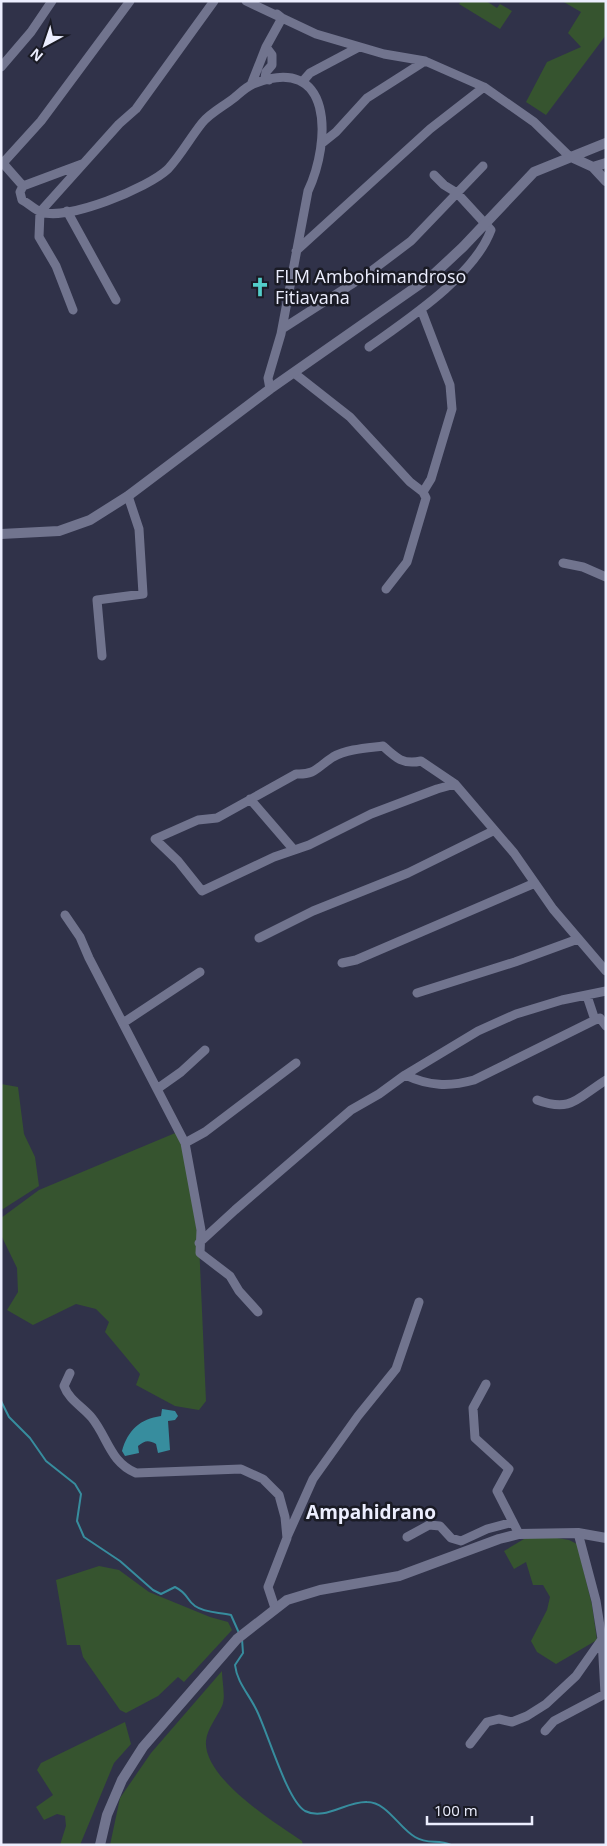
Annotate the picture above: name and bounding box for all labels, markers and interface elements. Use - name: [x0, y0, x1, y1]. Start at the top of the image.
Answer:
- north arrow: [20, 20, 70, 70]
- text: N: [26, 44, 47, 66]
- place label: FLM Ambohimandroso Fitiavana: [275, 264, 466, 309]
- church icon: FLM Ambohimandroso Fitiavana: [249, 276, 271, 298]
- district label: Ampahidrano: [306, 1499, 436, 1525]
- scale bar: [427, 1794, 532, 1826]
- text: 100 m: [434, 1800, 478, 1820]

